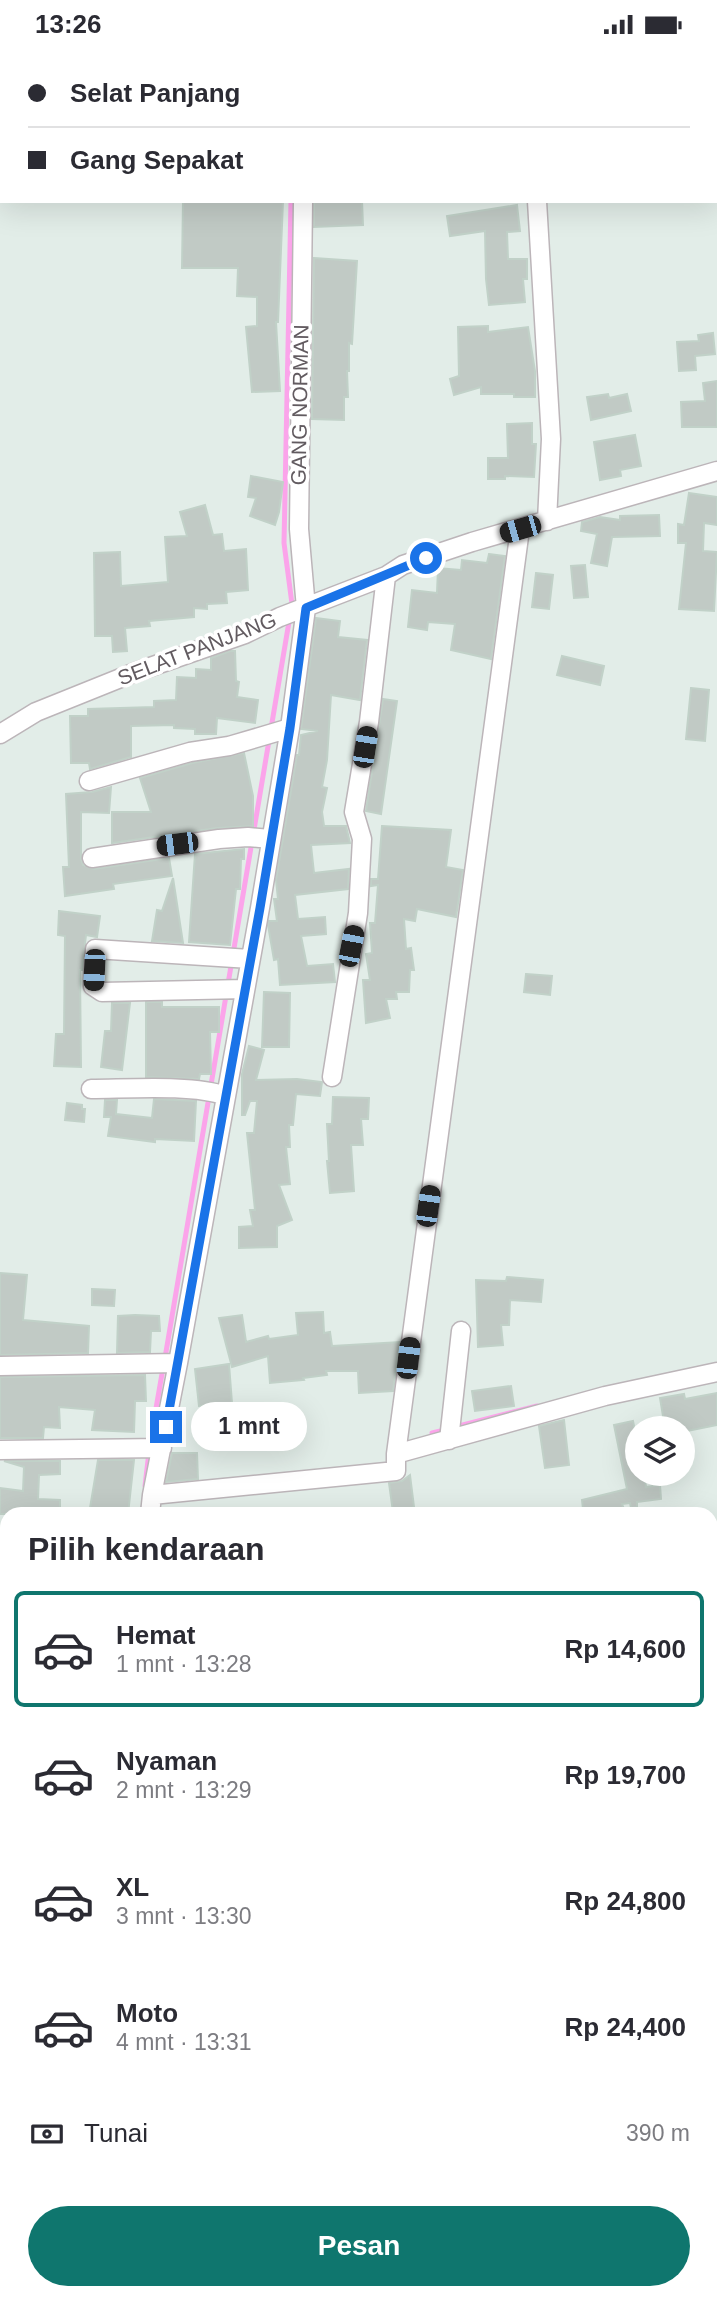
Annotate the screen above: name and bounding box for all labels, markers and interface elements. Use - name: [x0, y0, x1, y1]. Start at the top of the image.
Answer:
- text: 13:26: [35, 9, 102, 39]
- text: Selat Panjang: [70, 78, 241, 108]
- text: Gang Sepakat: [70, 145, 243, 175]
- street label: GANG NORMAN: [287, 324, 312, 486]
- car: [497, 513, 544, 545]
- route start: [410, 542, 442, 574]
- street label: SELAT PANJANG: [114, 608, 279, 689]
- car: [352, 725, 379, 769]
- car: [155, 831, 200, 857]
- car: [337, 923, 366, 969]
- car: [83, 948, 106, 992]
- car: [415, 1184, 442, 1228]
- car: [396, 1336, 421, 1380]
- callout: 1 mnt: [190, 1403, 306, 1451]
- route end: [150, 1411, 182, 1443]
- text: 1 mnt: [218, 1413, 280, 1439]
- map controls: [625, 1416, 695, 1486]
- button: layers: [625, 1416, 695, 1486]
- text: Pilih kendaraan: [28, 1531, 265, 1567]
- icon: car: [32, 1618, 95, 1681]
- text: Hemat: [116, 1620, 195, 1650]
- text: Rp 14,600: [565, 1634, 686, 1664]
- text: 1 mnt · 13:28: [116, 1651, 252, 1677]
- icon: car: [32, 1744, 95, 1807]
- text: Nyaman: [116, 1746, 217, 1776]
- text: Rp 19,700: [565, 1760, 686, 1790]
- text: 2 mnt · 13:29: [116, 1777, 252, 1803]
- icon: car: [32, 1870, 95, 1933]
- text: XL: [116, 1872, 149, 1902]
- text: Rp 24,800: [565, 1886, 686, 1916]
- text: 3 mnt · 13:30: [116, 1903, 252, 1929]
- icon: car: [32, 1996, 95, 2059]
- text: Moto: [116, 1998, 178, 2028]
- text: Rp 24,400: [565, 2012, 686, 2042]
- text: 4 mnt · 13:31: [116, 2029, 252, 2055]
- icon: cash: [28, 2115, 66, 2153]
- text: Tunai: [84, 2118, 148, 2148]
- text: 390 m: [626, 2120, 690, 2146]
- button: Pesan: [28, 2206, 690, 2286]

